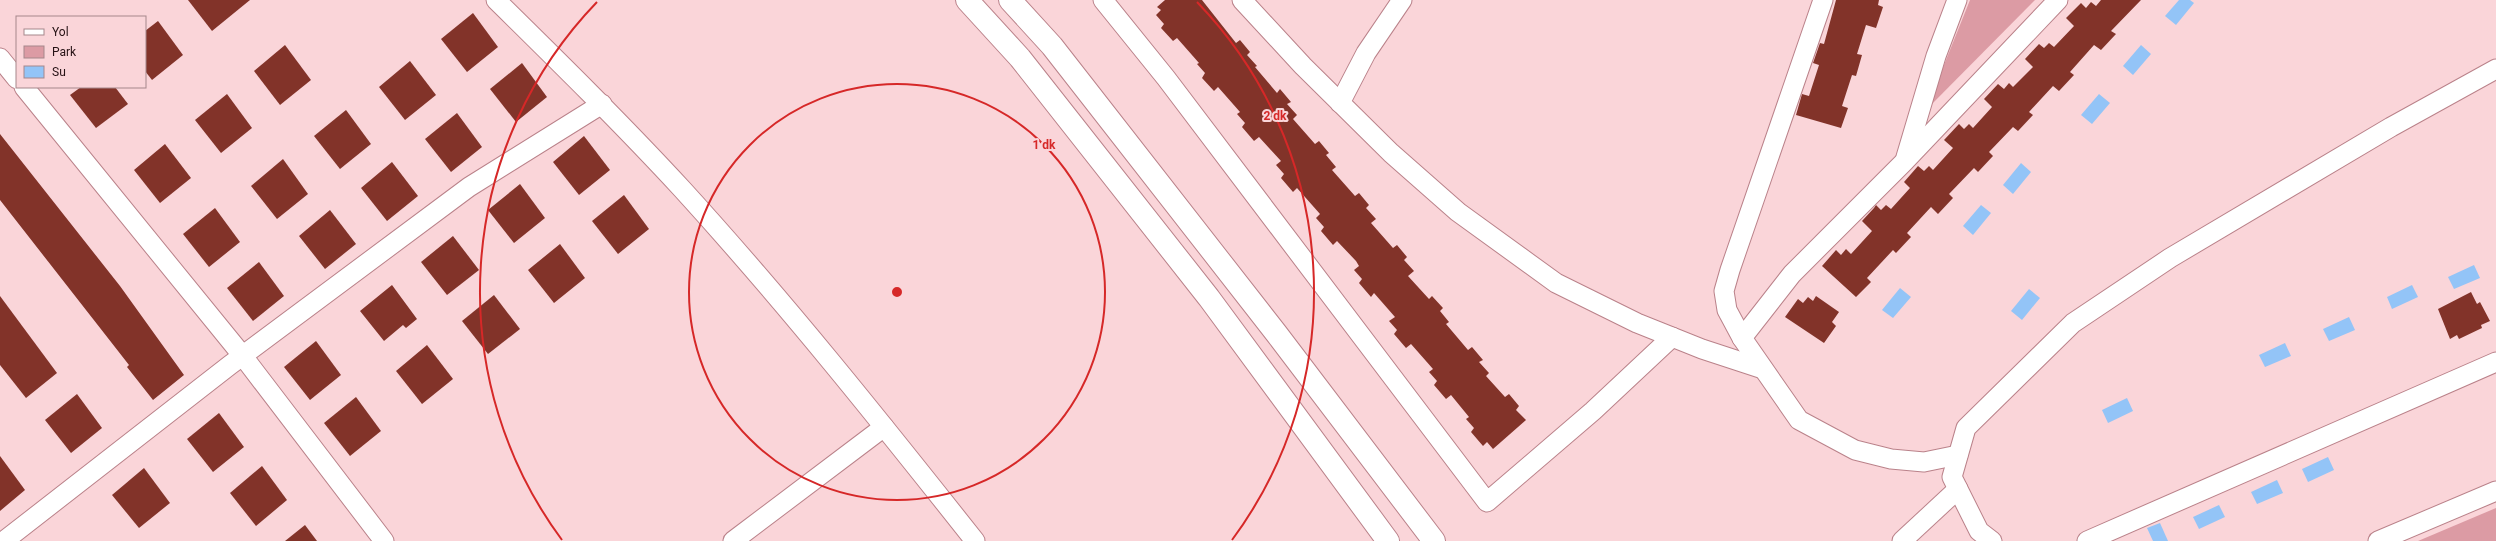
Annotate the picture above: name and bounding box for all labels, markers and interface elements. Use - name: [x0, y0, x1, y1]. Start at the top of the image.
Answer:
- legend: [16, 16, 146, 88]
- text: Yol: [52, 25, 69, 39]
- text: Park: [52, 45, 77, 59]
- text: Su: [52, 65, 66, 79]
- text: 2 dk: [1263, 109, 1287, 123]
- text: 1 dk: [1032, 138, 1056, 152]
- centre of rings: [890, 285, 904, 299]

